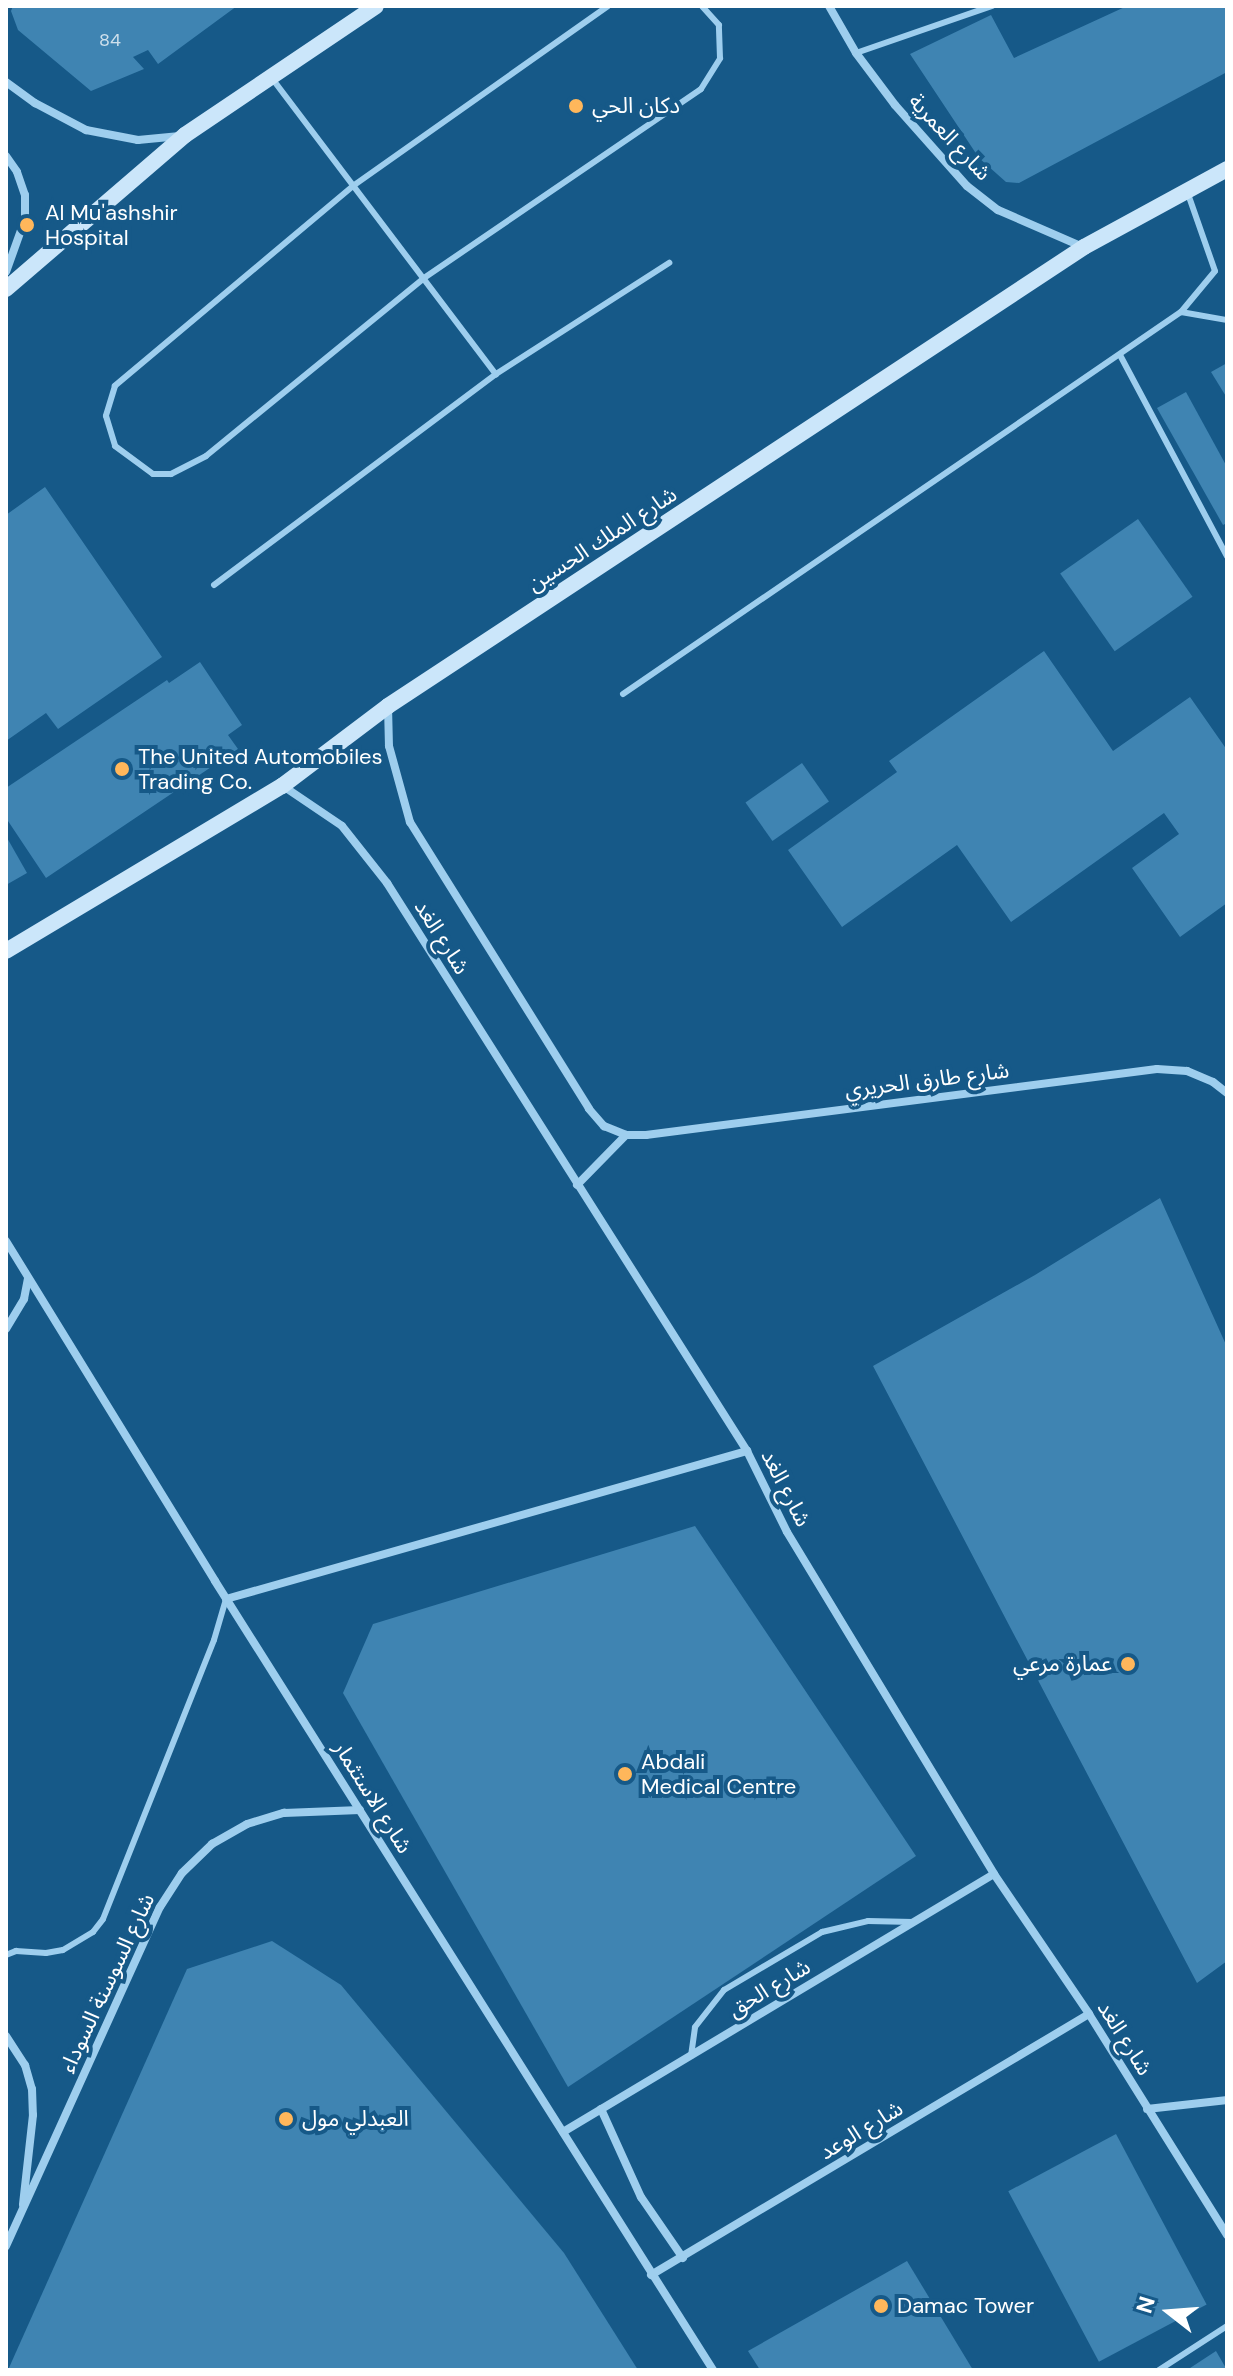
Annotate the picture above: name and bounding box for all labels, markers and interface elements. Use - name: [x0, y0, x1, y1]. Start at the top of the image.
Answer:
- house number: 84: [99, 29, 121, 51]
- street label: شارع العمرية: [903, 88, 997, 186]
- place label: دكان الحي: [592, 93, 680, 119]
- marker: دكان الحي: [567, 97, 585, 115]
- place label: Al Mu'ashshir Hospital: [45, 199, 178, 250]
- marker: Al Mu'ashshir Hospital: [16, 214, 38, 236]
- street label: شارع الملك الحسين: [522, 481, 682, 597]
- place label: The United Automobiles Trading Co.: [138, 743, 383, 794]
- marker: The United Automobiles Trading Co.: [113, 760, 131, 778]
- street label: شارع الغد: [409, 895, 475, 979]
- street label: شارع طارق الحريري: [843, 1057, 1011, 1103]
- street label: شارع الغد: [755, 1445, 817, 1531]
- place label: عمارة مرعي: [1013, 1651, 1112, 1677]
- marker: عمارة مرعي: [1119, 1655, 1137, 1673]
- street label: شارع الاستثمار: [328, 1736, 418, 1858]
- place label: Abdali Medical Centre: [641, 1748, 796, 1800]
- marker: Abdali Medical Centre: [616, 1765, 634, 1783]
- street label: شارع السوسنة السوداء: [54, 1889, 160, 2077]
- street label: شارع الحق: [723, 1953, 815, 2023]
- street label: شارع الغد: [1092, 1996, 1158, 2080]
- street label: شارع الوعد: [814, 2095, 908, 2165]
- place label: العبدلي مول: [302, 2106, 409, 2132]
- marker: العبدلي مول: [277, 2110, 295, 2128]
- north arrow: [1129, 2272, 1209, 2352]
- place label: Damac Tower: [897, 2293, 1034, 2319]
- text: N: [1129, 2293, 1162, 2317]
- marker: Damac Tower: [872, 2297, 890, 2315]

